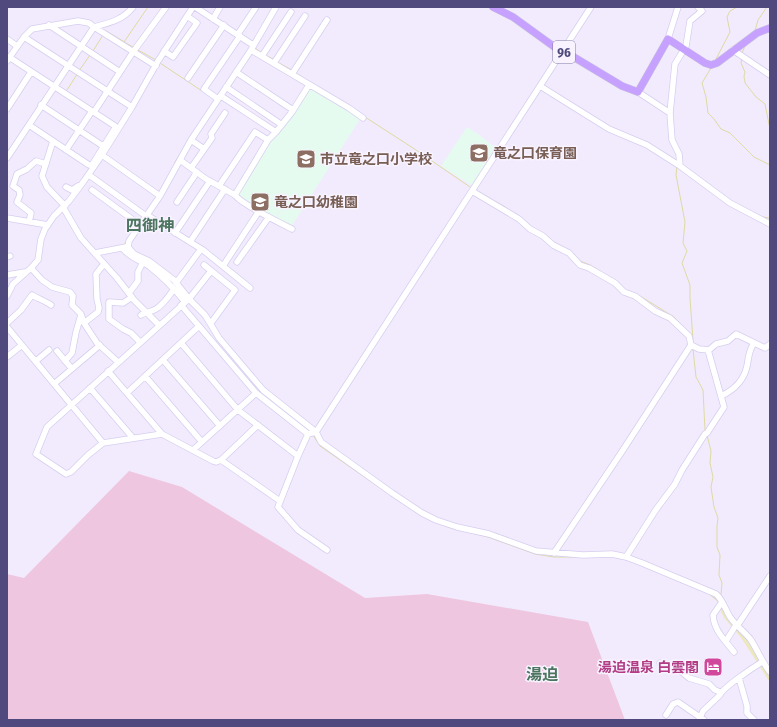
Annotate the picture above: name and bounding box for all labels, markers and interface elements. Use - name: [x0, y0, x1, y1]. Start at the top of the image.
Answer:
- road number: 96: [553, 41, 575, 63]
- school or university icon: 竜之口保育園: [468, 142, 490, 164]
- place label: 竜之口保育園: [493, 145, 577, 162]
- school or university icon: 市立竜之口小学校: [295, 148, 317, 170]
- place label: 市立竜之口小学校: [320, 151, 432, 168]
- school or university icon: 竜之口幼稚園: [249, 191, 271, 213]
- place label: 竜之口幼稚園: [274, 194, 358, 211]
- district label: 四御神: [126, 216, 174, 235]
- hotel icon: 湯迫温泉 白雲閣: [702, 656, 724, 678]
- place label: 湯迫温泉 白雲閣: [598, 659, 699, 676]
- district label: 湯迫: [526, 665, 558, 684]

